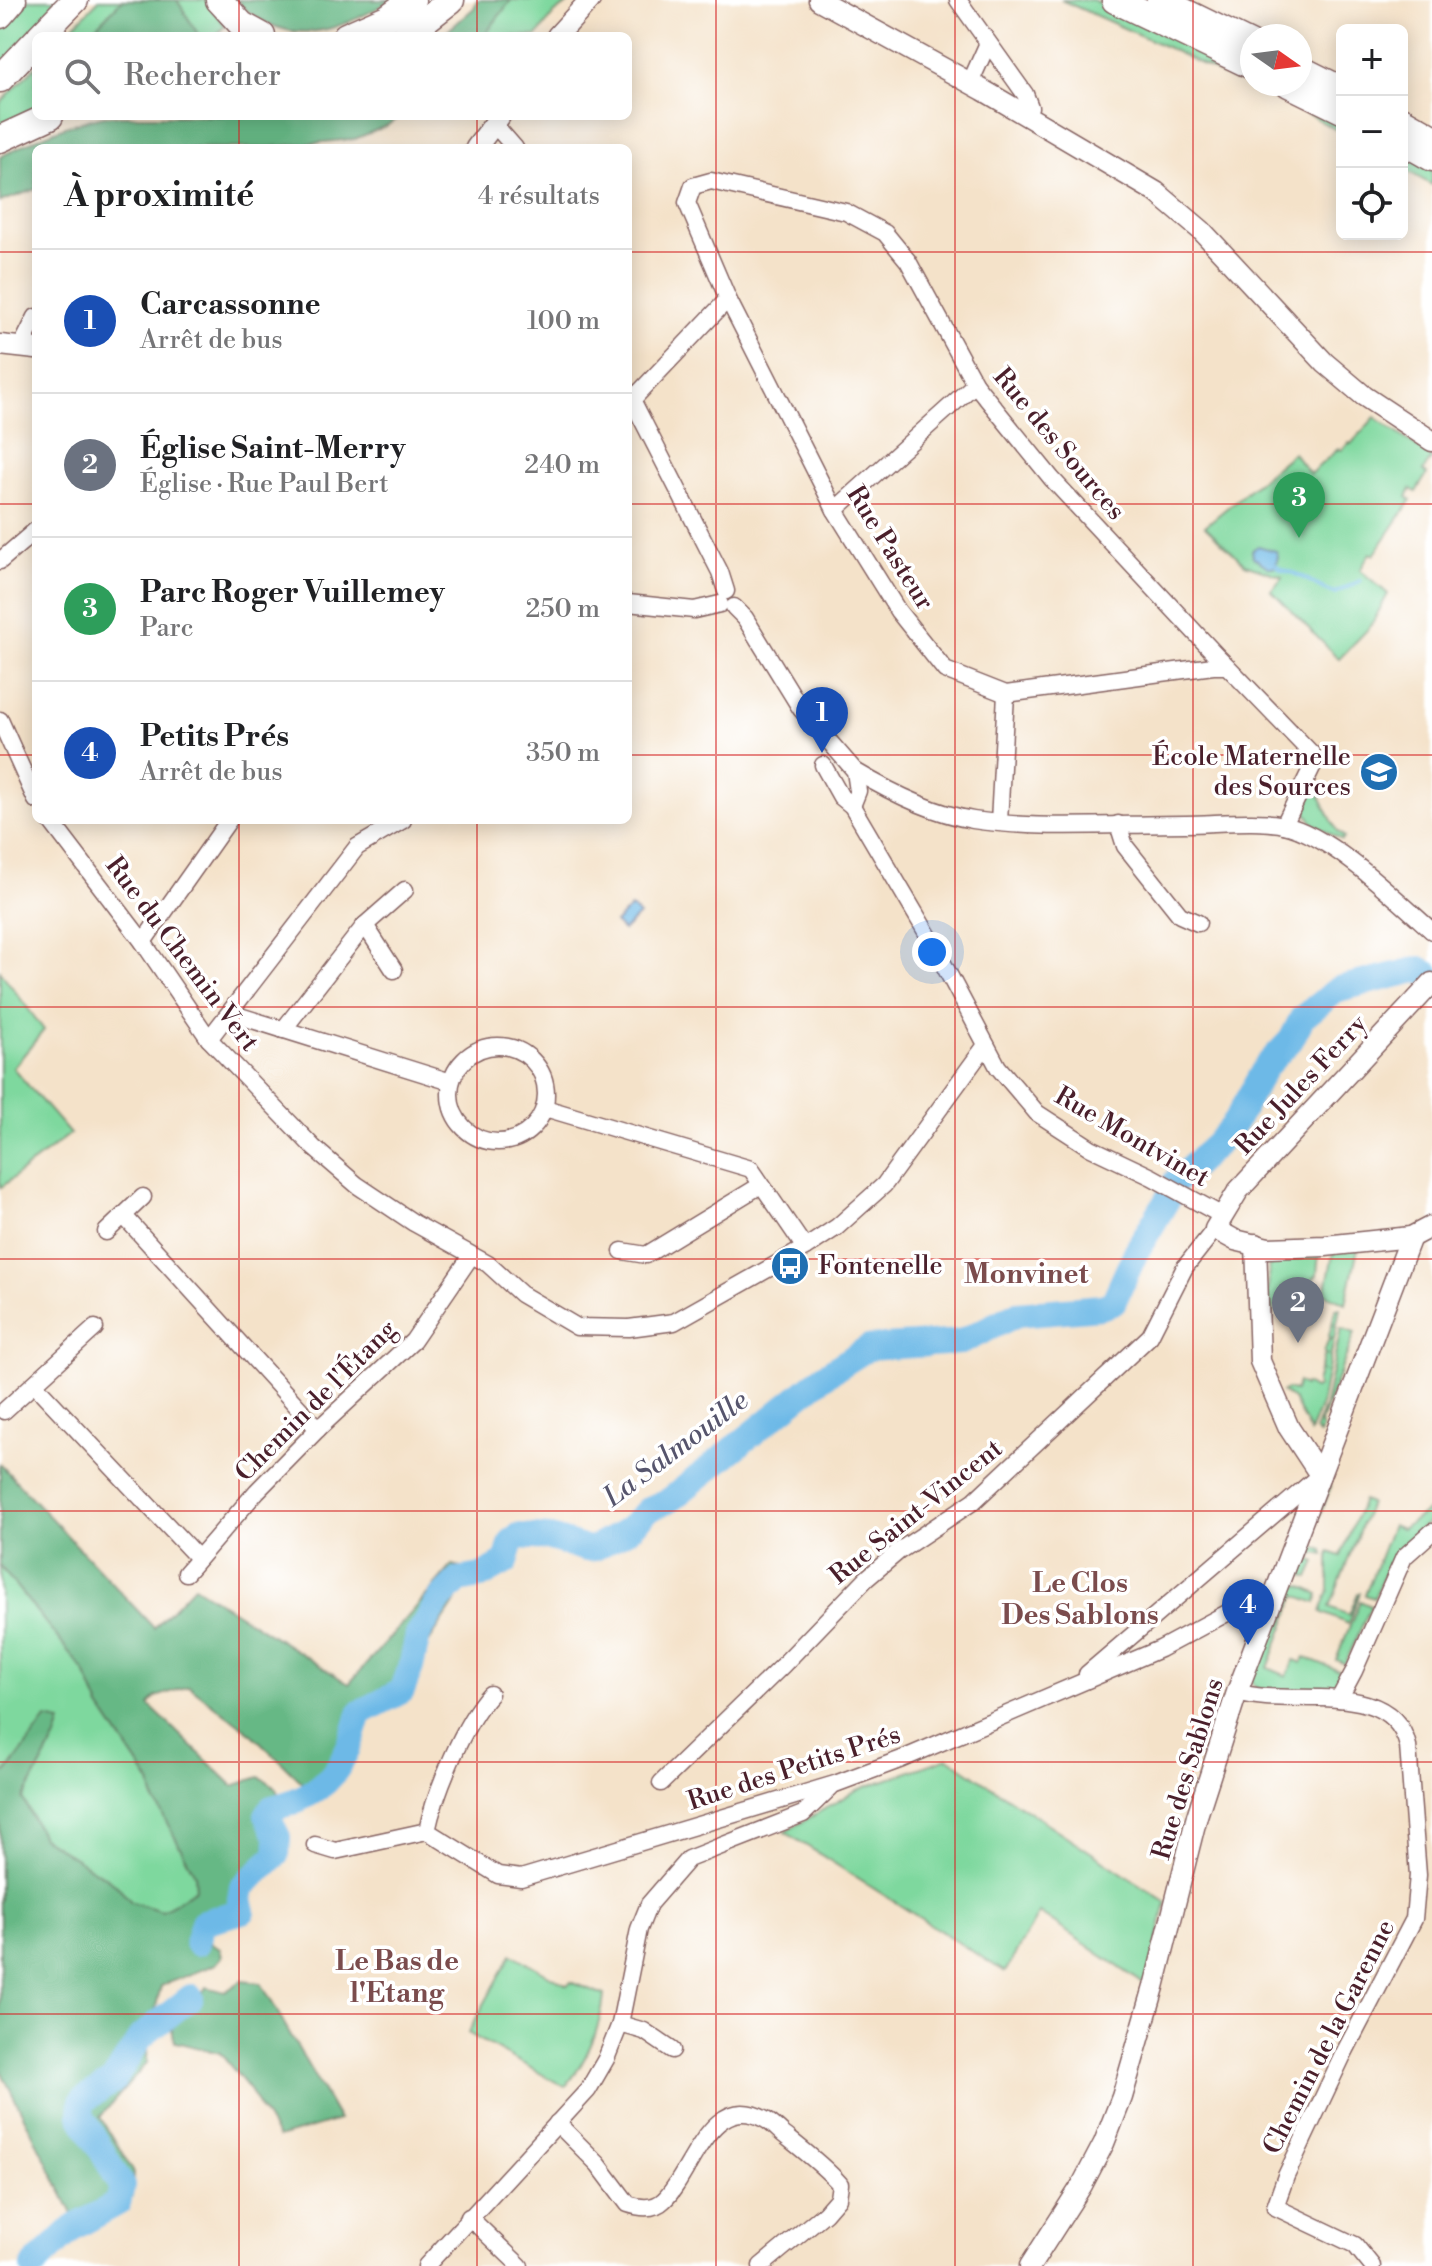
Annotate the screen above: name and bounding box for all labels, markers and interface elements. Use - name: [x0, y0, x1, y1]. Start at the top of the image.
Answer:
- north arrow: [1240, 24, 1312, 96]
- map controls: [1336, 24, 1408, 240]
- button: +: [1336, 24, 1408, 96]
- search box: [32, 32, 632, 120]
- icon: search: [60, 54, 104, 98]
- text: Rechercher: [124, 57, 281, 95]
- button: −: [1336, 96, 1408, 168]
- button: locate: [1336, 168, 1408, 240]
- text: À proximité: [64, 175, 254, 217]
- text: 4 résultats: [478, 180, 600, 212]
- text: Carcassonne: [140, 286, 321, 324]
- text: 1: [84, 305, 96, 337]
- text: 100 m: [527, 305, 600, 337]
- text: Arrêt de bus: [140, 324, 283, 356]
- street label: Rue des Sources: [986, 361, 1132, 527]
- text: Église Saint-Merry: [140, 430, 406, 468]
- text: 2: [82, 449, 98, 481]
- text: 240 m: [524, 449, 600, 481]
- text: Église · Rue Paul Bert: [140, 468, 389, 500]
- pin: 3: [1273, 472, 1325, 538]
- street label: Rue Pasteur: [839, 480, 941, 616]
- text: Parc Roger Vuillemey: [140, 574, 445, 612]
- text: 3: [82, 593, 98, 625]
- text: 250 m: [525, 593, 600, 625]
- text: Parc: [140, 612, 194, 644]
- pin: 1: [796, 687, 848, 753]
- text: Petits Prés: [140, 718, 289, 756]
- text: 4: [81, 737, 99, 769]
- text: 350 m: [526, 737, 600, 769]
- place label: École Maternelle des Sources: [1152, 739, 1351, 803]
- school or university icon: École Maternelle des Sources: [1358, 751, 1400, 793]
- text: Arrêt de bus: [140, 756, 283, 788]
- street label: Rue du Chemin Vert: [98, 850, 266, 1058]
- your location: [912, 932, 952, 972]
- street label: Rue Jules Ferry: [1228, 1008, 1374, 1162]
- street label: Rue Montvinet: [1049, 1080, 1215, 1194]
- bus stop icon: Fontenelle: [769, 1245, 811, 1287]
- place label: Fontenelle: [818, 1250, 943, 1282]
- district label: Monvinet: [964, 1257, 1089, 1292]
- pin: 2: [1272, 1277, 1324, 1343]
- street label: Chemin de l'Étang: [227, 1312, 404, 1488]
- water label: La Salmouille: [596, 1383, 755, 1515]
- street label: Rue Saint-Vincent: [823, 1432, 1009, 1592]
- district label: Le Clos Des Sablons: [1001, 1566, 1159, 1633]
- pin: 4: [1222, 1579, 1274, 1645]
- street label: Rue des Sablons: [1145, 1674, 1231, 1864]
- street label: Rue des Petits Prés: [684, 1718, 904, 1818]
- street label: Chemin de la Garenne: [1256, 1914, 1402, 2160]
- district label: Le Bas de l'Etang: [335, 1944, 459, 2011]

